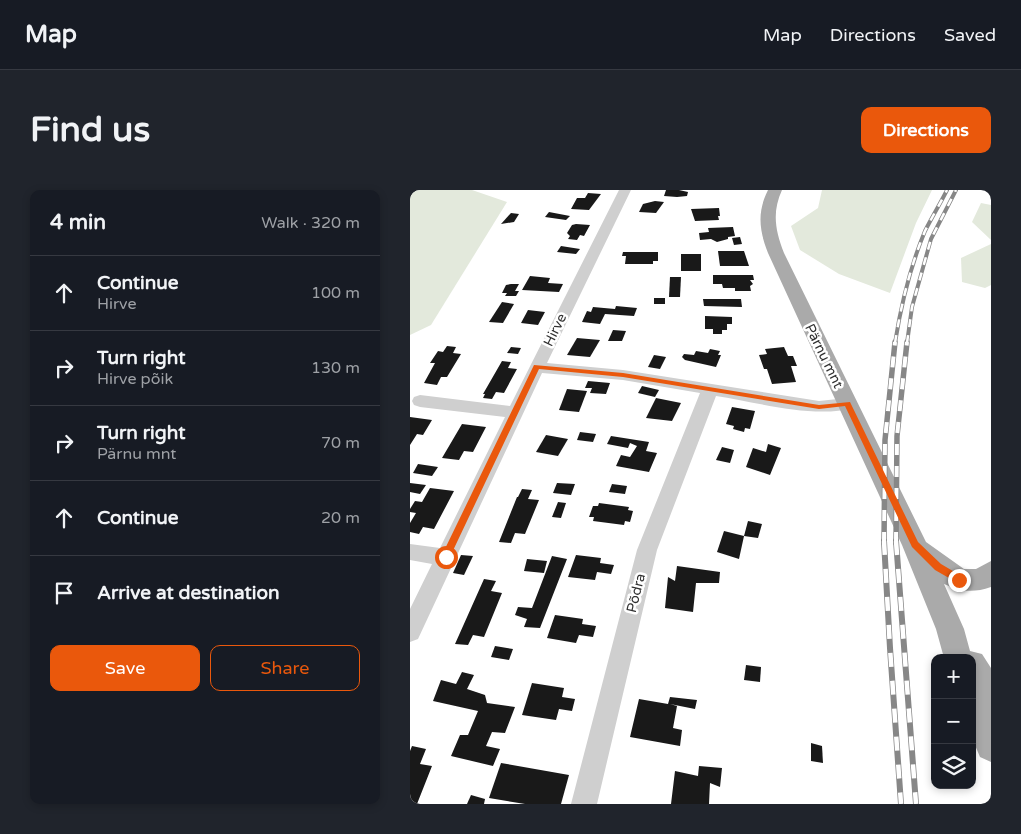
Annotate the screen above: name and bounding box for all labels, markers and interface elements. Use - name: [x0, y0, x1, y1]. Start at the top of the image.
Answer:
- text: Map: [25, 20, 77, 49]
- text: Map: [763, 24, 802, 46]
- text: Directions: [830, 24, 916, 46]
- text: Saved: [944, 24, 996, 46]
- button: Directions: [861, 107, 991, 153]
- text: Find us: [30, 109, 150, 151]
- text: 4 min: [50, 210, 106, 235]
- text: Walk · 320 m: [261, 213, 360, 233]
- text: Continue: [97, 272, 179, 294]
- icon: ahead: [50, 279, 78, 307]
- text: 100 m: [311, 283, 360, 303]
- text: Hirve: [97, 294, 136, 314]
- street label: Hirve: [540, 311, 570, 349]
- street label: Pärnu mnt: [801, 321, 847, 392]
- text: Turn right: [97, 347, 185, 369]
- icon: right: [50, 354, 78, 382]
- text: 130 m: [311, 358, 360, 378]
- text: Hirve põik: [97, 369, 173, 389]
- text: Turn right: [97, 422, 185, 444]
- icon: right: [50, 429, 78, 457]
- text: 70 m: [321, 433, 360, 453]
- text: Pärnu mnt: [97, 444, 176, 464]
- icon: ahead: [50, 504, 78, 532]
- text: Continue: [97, 507, 179, 529]
- text: 20 m: [321, 508, 360, 528]
- route start: [435, 546, 458, 569]
- route end: [948, 569, 971, 592]
- street label: Põdra: [623, 572, 649, 614]
- icon: arrive: [50, 579, 78, 607]
- text: Arrive at destination: [97, 582, 280, 604]
- button: Save: [50, 645, 200, 691]
- button: Share: [210, 645, 360, 691]
- map controls: [931, 654, 976, 789]
- button: +: [931, 654, 976, 699]
- button: −: [931, 699, 976, 744]
- button: layers: [931, 744, 976, 789]

